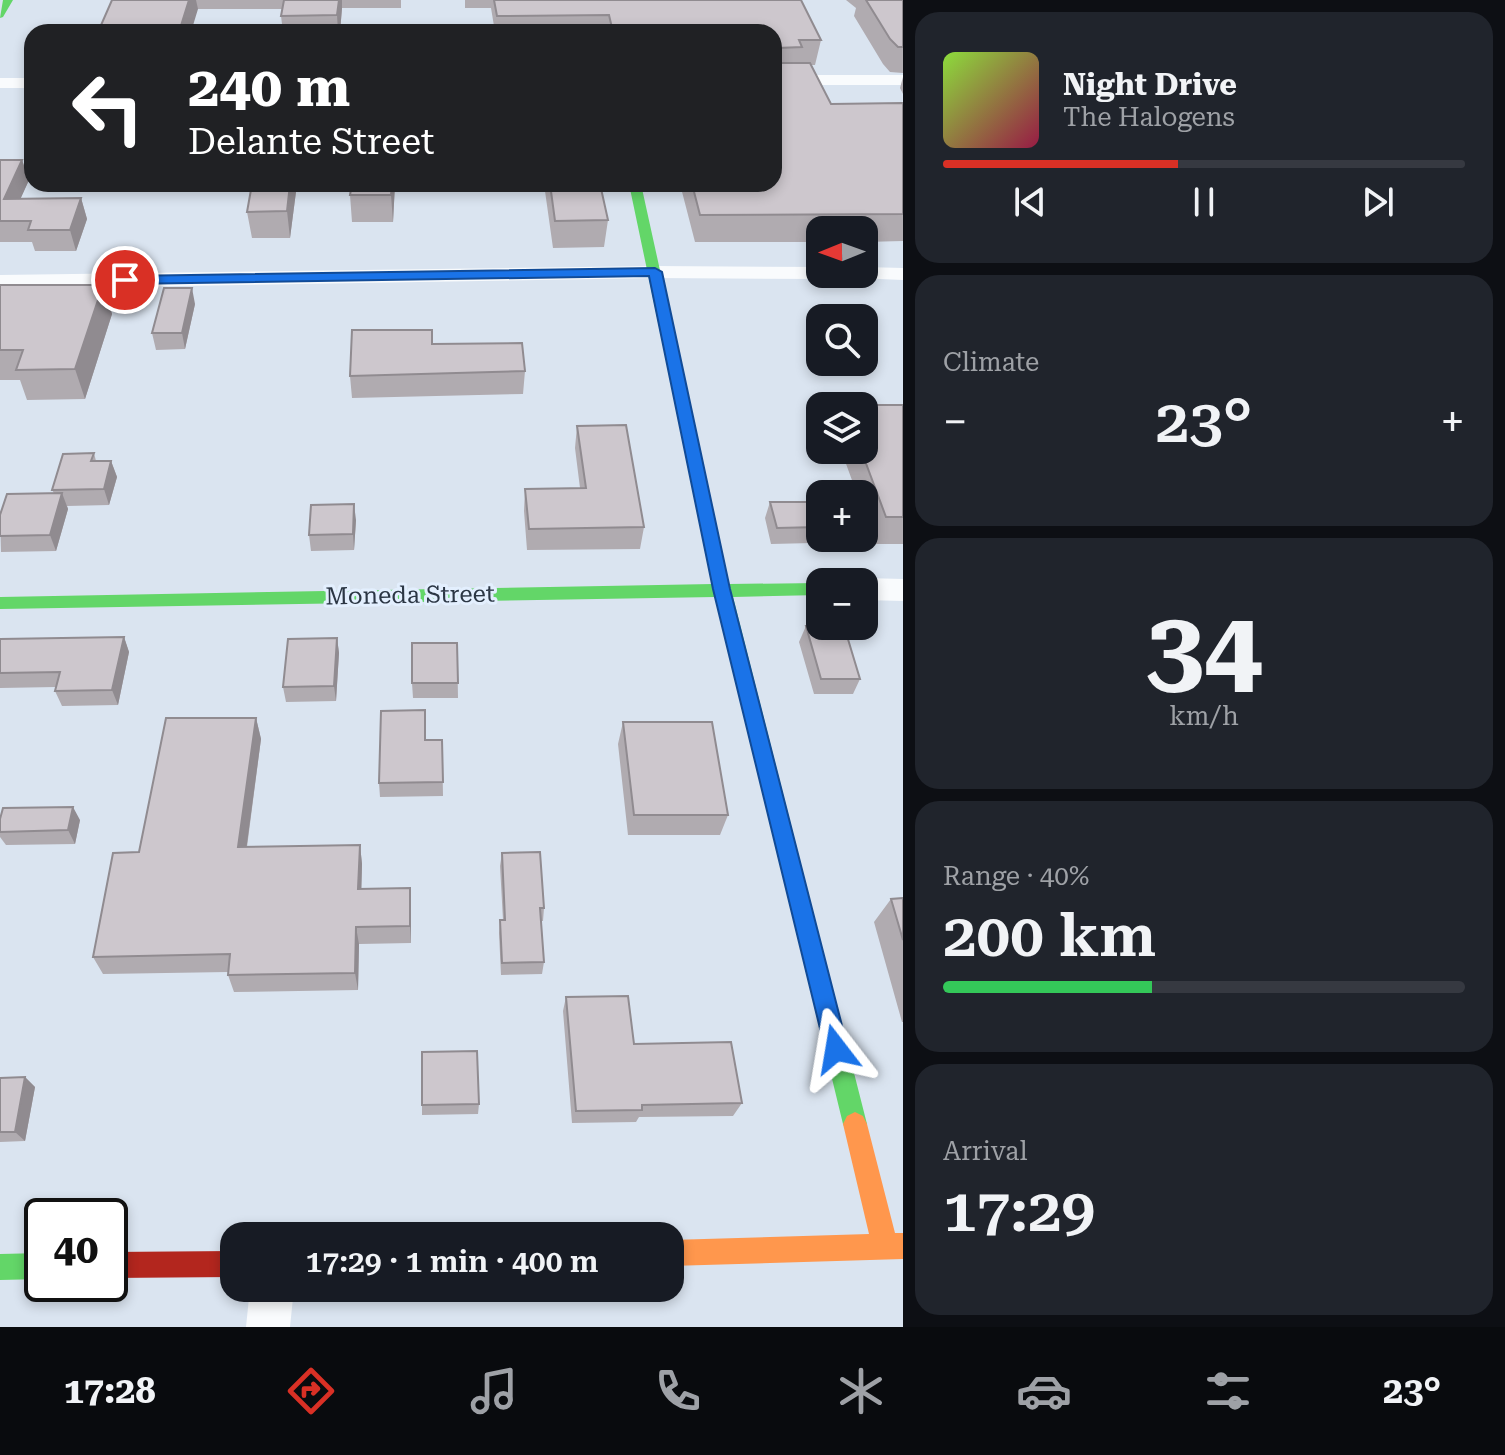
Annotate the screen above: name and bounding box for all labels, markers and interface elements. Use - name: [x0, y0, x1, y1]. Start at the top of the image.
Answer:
- text: 240 m: [188, 54, 350, 120]
- icon: left: [56, 56, 160, 160]
- text: Night Drive: [1063, 67, 1237, 102]
- text: The Halogens: [1063, 102, 1235, 132]
- text: Delante Street: [188, 121, 434, 163]
- icon: previous: [1008, 180, 1052, 224]
- icon: pause: [1182, 180, 1226, 224]
- icon: next: [1356, 180, 1400, 224]
- north arrow: [806, 216, 878, 288]
- map controls: [806, 216, 878, 640]
- pin: [91, 246, 159, 314]
- icon: arrive: [103, 258, 147, 302]
- button: search: [806, 304, 878, 376]
- text: Climate: [943, 347, 1039, 377]
- text: 23°: [1156, 386, 1252, 457]
- button: layers: [806, 392, 878, 464]
- text: −: [943, 396, 968, 448]
- text: +: [1440, 396, 1465, 448]
- button: +: [806, 480, 878, 552]
- button: −: [806, 568, 878, 640]
- street label: Moneda Street: [325, 580, 495, 610]
- text: 34: [1146, 588, 1262, 709]
- text: km/h: [1169, 701, 1239, 731]
- text: Range · 40%: [943, 861, 1089, 891]
- text: 200 km: [943, 900, 1156, 971]
- position arrow: [794, 1007, 878, 1091]
- text: Arrival: [943, 1136, 1028, 1166]
- text: 17:29: [943, 1175, 1095, 1246]
- speed limit sign: 40: [24, 1198, 128, 1302]
- text: 17:29 · 1 min · 400 m: [306, 1244, 598, 1279]
- icon: directions: [283, 1363, 339, 1419]
- icon: music: [466, 1363, 522, 1419]
- icon: phone: [650, 1363, 706, 1419]
- icon: climate: [833, 1363, 889, 1419]
- icon: car: [1016, 1363, 1072, 1419]
- icon: filters: [1200, 1363, 1256, 1419]
- text: 17:28: [64, 1370, 156, 1412]
- text: 23°: [1383, 1370, 1441, 1412]

